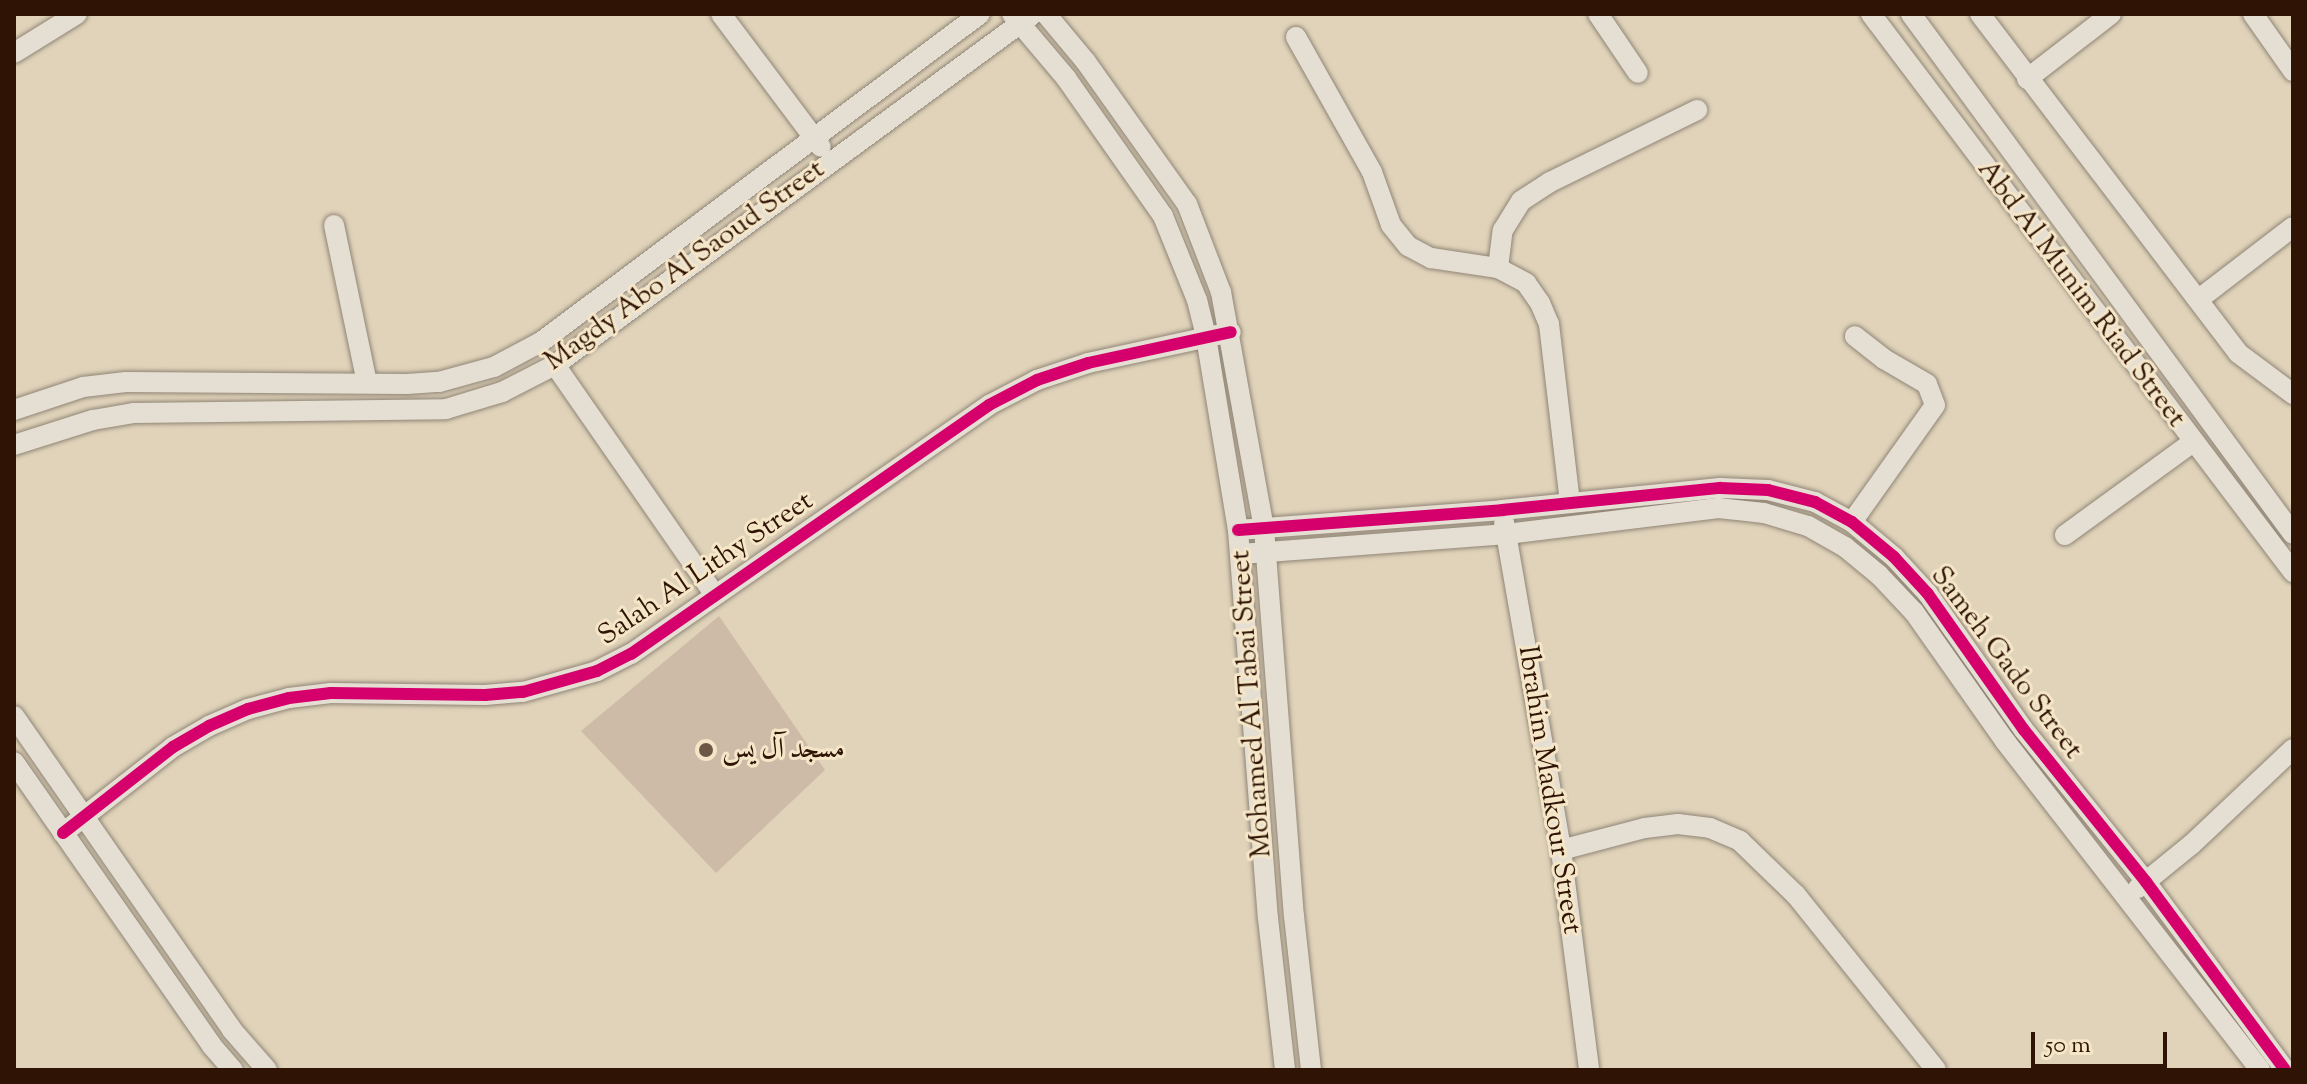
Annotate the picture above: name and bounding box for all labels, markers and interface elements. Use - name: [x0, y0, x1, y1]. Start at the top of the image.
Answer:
- street label: Magdy Abo Al Saoud Street: [539, 153, 831, 379]
- street label: Abd Al Munim Riad Street: [1970, 154, 2192, 434]
- street label: Salah Al Lithy Street: [592, 485, 820, 653]
- street label: Mohamed Al Tabai Street: [1224, 549, 1280, 859]
- street label: Sameh Gado Street: [1923, 560, 2089, 766]
- street label: Ibrahim Madkour Street: [1510, 644, 1588, 936]
- place label: مسجد آل يس: [722, 733, 845, 767]
- marker: مسجد آل يس: [697, 741, 715, 759]
- scale bar: [2035, 1016, 2171, 1066]
- text: 50 m: [2045, 1029, 2091, 1063]

